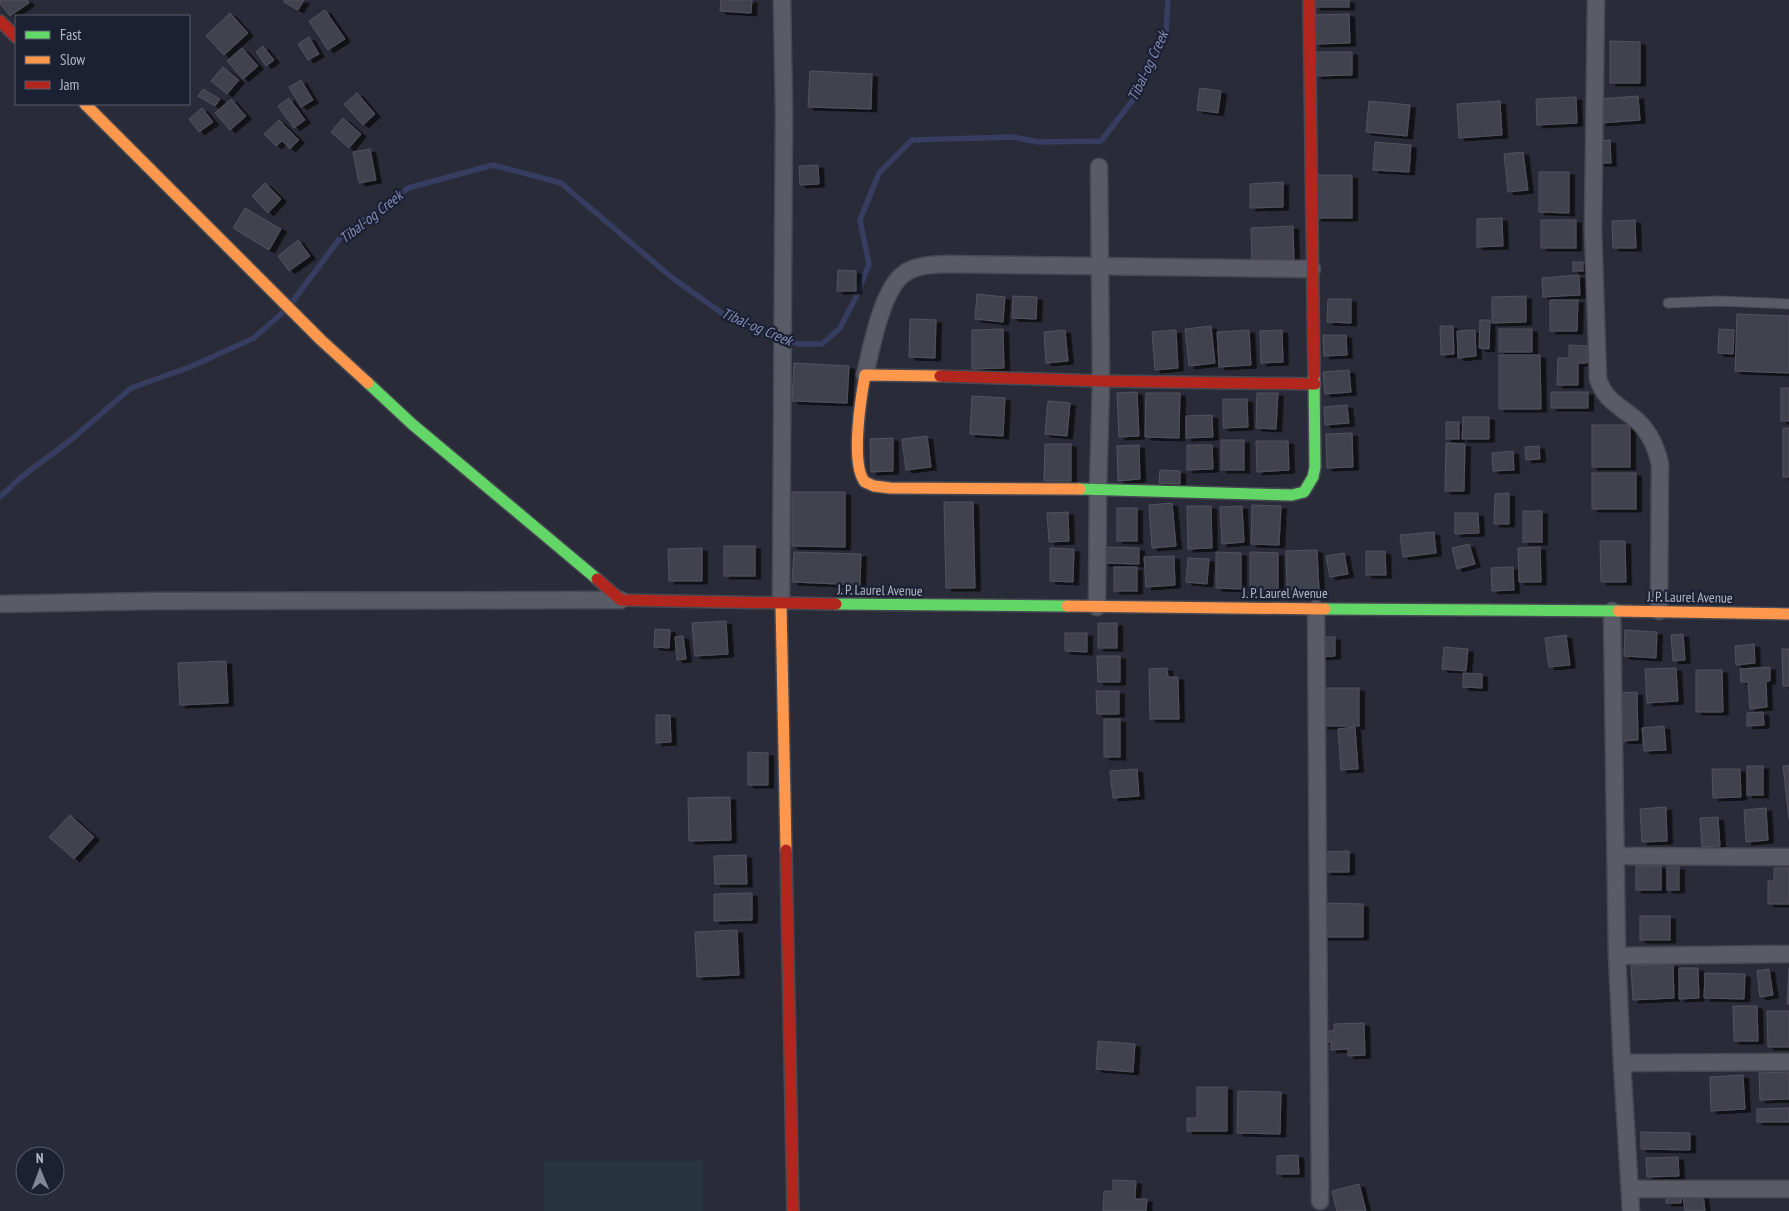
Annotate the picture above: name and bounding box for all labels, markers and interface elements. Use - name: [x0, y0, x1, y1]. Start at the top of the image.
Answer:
- legend: [15, 15, 190, 105]
- text: Fast: [60, 25, 81, 44]
- water label: Tibal-og Creek: [1123, 26, 1173, 104]
- text: Slow: [60, 50, 85, 69]
- text: Jam: [59, 75, 79, 94]
- water label: Tibal-og Creek: [335, 185, 408, 247]
- water label: Tibal-og Creek: [719, 303, 798, 351]
- street label: J. P. Laurel Avenue: [836, 580, 923, 600]
- street label: J. P. Laurel Avenue: [1241, 584, 1328, 602]
- street label: J. P. Laurel Avenue: [1646, 587, 1733, 607]
- north arrow: [15, 1146, 65, 1196]
- text: N: [36, 1149, 44, 1167]

